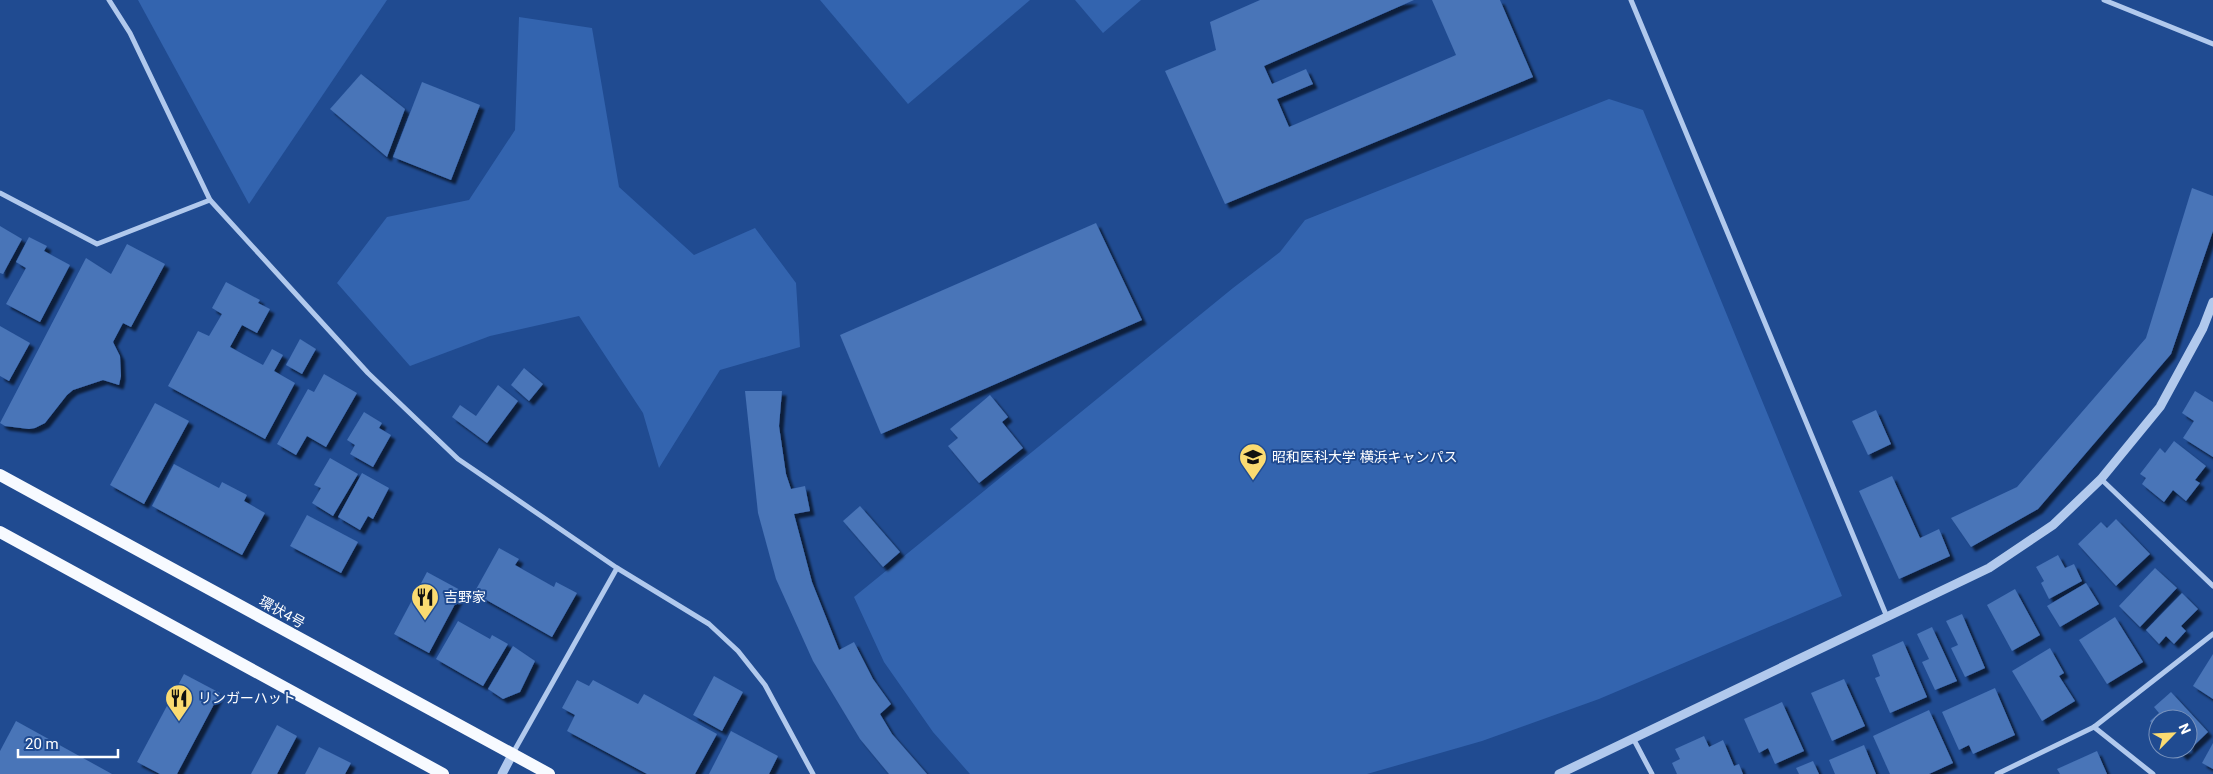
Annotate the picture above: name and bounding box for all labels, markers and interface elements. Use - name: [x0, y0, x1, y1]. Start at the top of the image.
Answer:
- school or university icon: 昭和医科大学 横浜キャンパス: [1238, 442, 1268, 481]
- place label: 昭和医科大学 横浜キャンパス: [1272, 449, 1457, 465]
- restaurant icon: 吉野家: [410, 582, 440, 621]
- place label: 吉野家: [444, 589, 486, 605]
- street label: 環状4号: [256, 593, 308, 631]
- restaurant icon: リンガーハット: [164, 683, 194, 722]
- place label: リンガーハット: [198, 690, 296, 706]
- north arrow: [2148, 709, 2198, 759]
- text: N: [2176, 721, 2194, 736]
- scale bar: [18, 726, 118, 758]
- text: 20 m: [25, 735, 59, 753]

